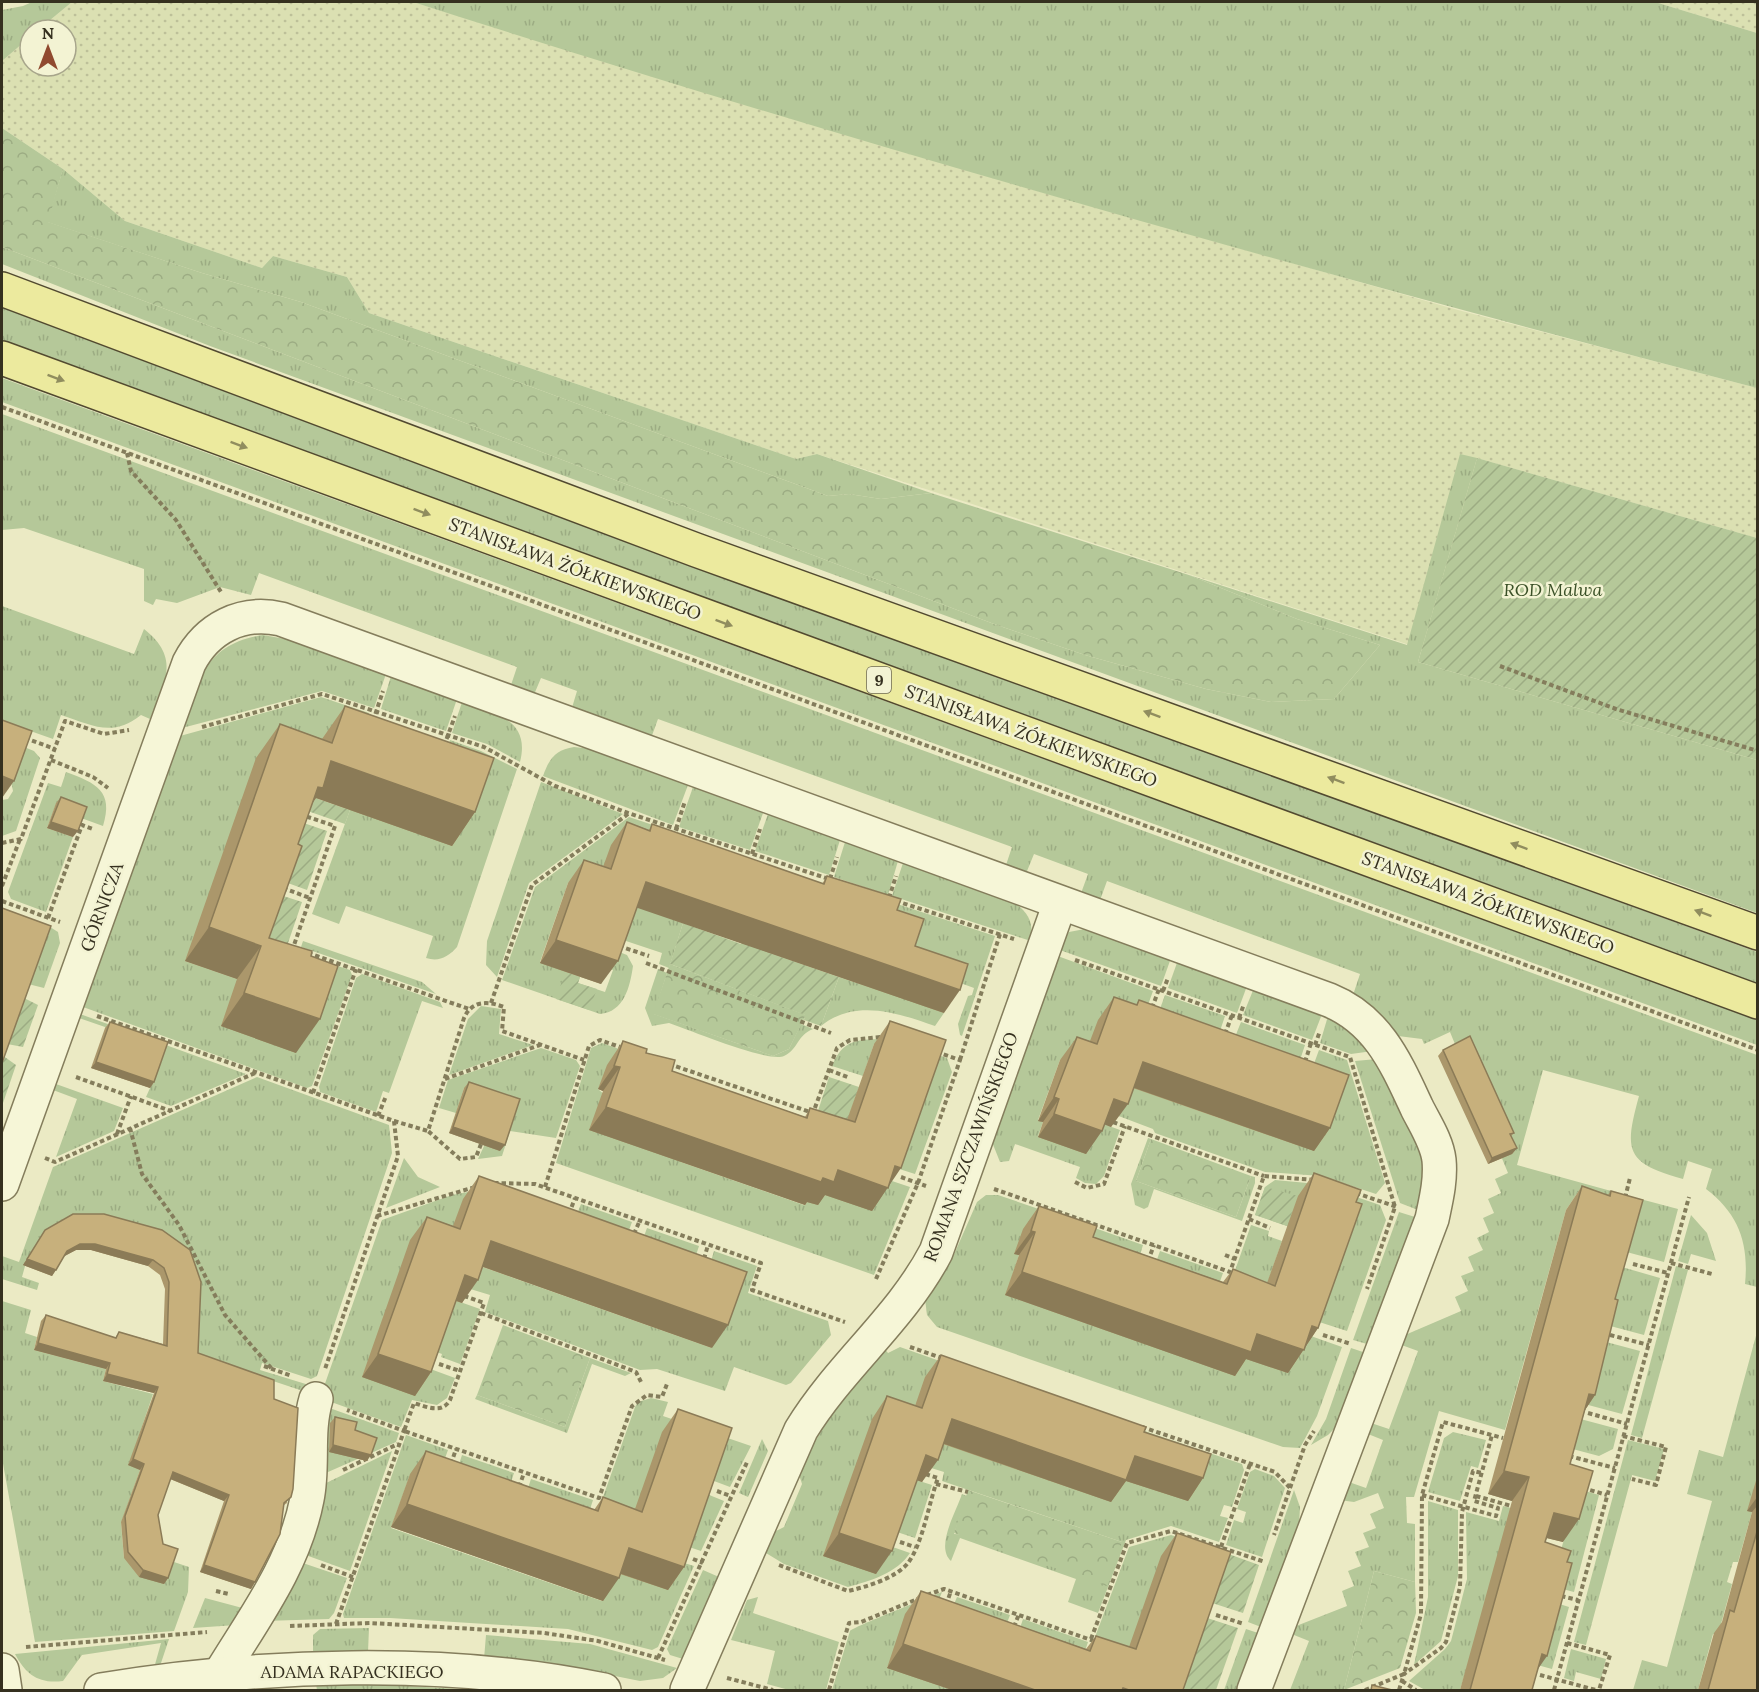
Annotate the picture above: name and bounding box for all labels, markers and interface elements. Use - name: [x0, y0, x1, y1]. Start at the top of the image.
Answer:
- north arrow: [18, 18, 78, 78]
- text: N: [42, 23, 54, 43]
- one-way arrow: [48, 373, 66, 383]
- one-way arrow: [231, 440, 249, 450]
- one-way arrow: [414, 508, 432, 518]
- street label: STANISŁAWA ŻÓŁKIEWSKIEGO: [446, 512, 705, 625]
- park label: ROD Malwa: [1504, 578, 1603, 601]
- one-way arrow: [715, 619, 733, 629]
- road number: 9: [867, 667, 891, 693]
- street label: STANISŁAWA ŻÓŁKIEWSKIEGO: [902, 679, 1161, 792]
- one-way arrow: [1143, 708, 1161, 718]
- one-way arrow: [1327, 774, 1345, 784]
- one-way arrow: [1510, 840, 1528, 850]
- street label: STANISŁAWA ŻÓŁKIEWSKIEGO: [1359, 846, 1618, 959]
- street label: GÓRNICZA: [75, 858, 129, 955]
- one-way arrow: [1693, 907, 1711, 917]
- street label: ROMANA SZCZAWIŃSKIEGO: [918, 1029, 1023, 1265]
- street label: ADAMA RAPACKIEGO: [260, 1660, 444, 1683]

